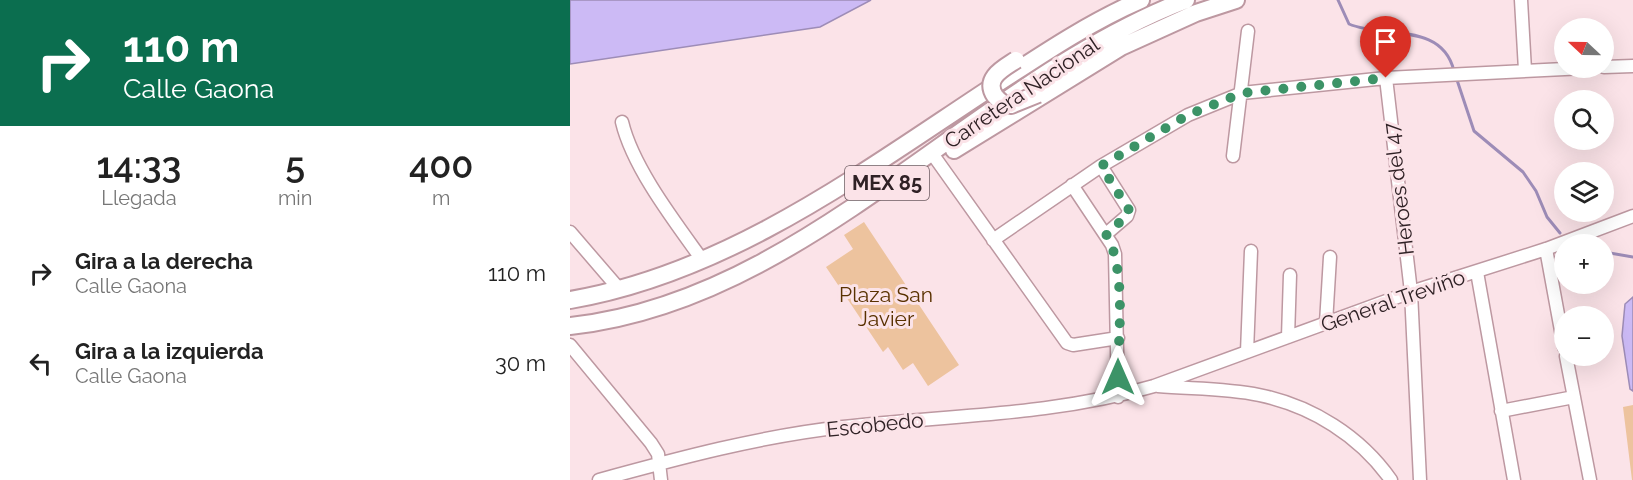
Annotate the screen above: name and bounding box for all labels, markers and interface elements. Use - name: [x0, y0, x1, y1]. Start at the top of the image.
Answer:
- pin: [1360, 16, 1411, 78]
- north arrow: [1554, 18, 1614, 78]
- map controls: [1554, 18, 1614, 366]
- text: 110 m: [123, 23, 239, 72]
- icon: right: [24, 24, 102, 102]
- icon: arrive: [1369, 25, 1402, 58]
- street label: Carretera Nacional: [940, 31, 1104, 154]
- text: Calle Gaona: [123, 73, 274, 104]
- button: search: [1554, 90, 1614, 150]
- street label: Heroes del 47: [1378, 121, 1419, 257]
- text: 14:33: [97, 144, 181, 186]
- text: 5: [285, 144, 305, 186]
- text: 400: [409, 144, 473, 186]
- button: layers: [1554, 162, 1614, 222]
- road number: MEX 85: [845, 166, 929, 200]
- text: Llegada: [101, 186, 177, 210]
- text: min: [278, 186, 312, 210]
- text: m: [432, 186, 450, 210]
- button: +: [1554, 234, 1614, 294]
- text: Gira a la derecha: [75, 248, 253, 274]
- icon: right: [24, 257, 57, 290]
- text: 110 m: [488, 260, 546, 286]
- street label: General Treviño: [1317, 264, 1468, 337]
- text: Calle Gaona: [75, 274, 187, 298]
- park label: Plaza San Javier: [839, 282, 933, 331]
- button: −: [1554, 306, 1614, 366]
- text: Gira a la izquierda: [75, 338, 264, 364]
- position arrow: [1086, 345, 1150, 409]
- icon: left: [24, 347, 57, 380]
- text: 30 m: [495, 350, 546, 376]
- text: Calle Gaona: [75, 364, 187, 388]
- street label: Escobedo: [825, 407, 925, 442]

